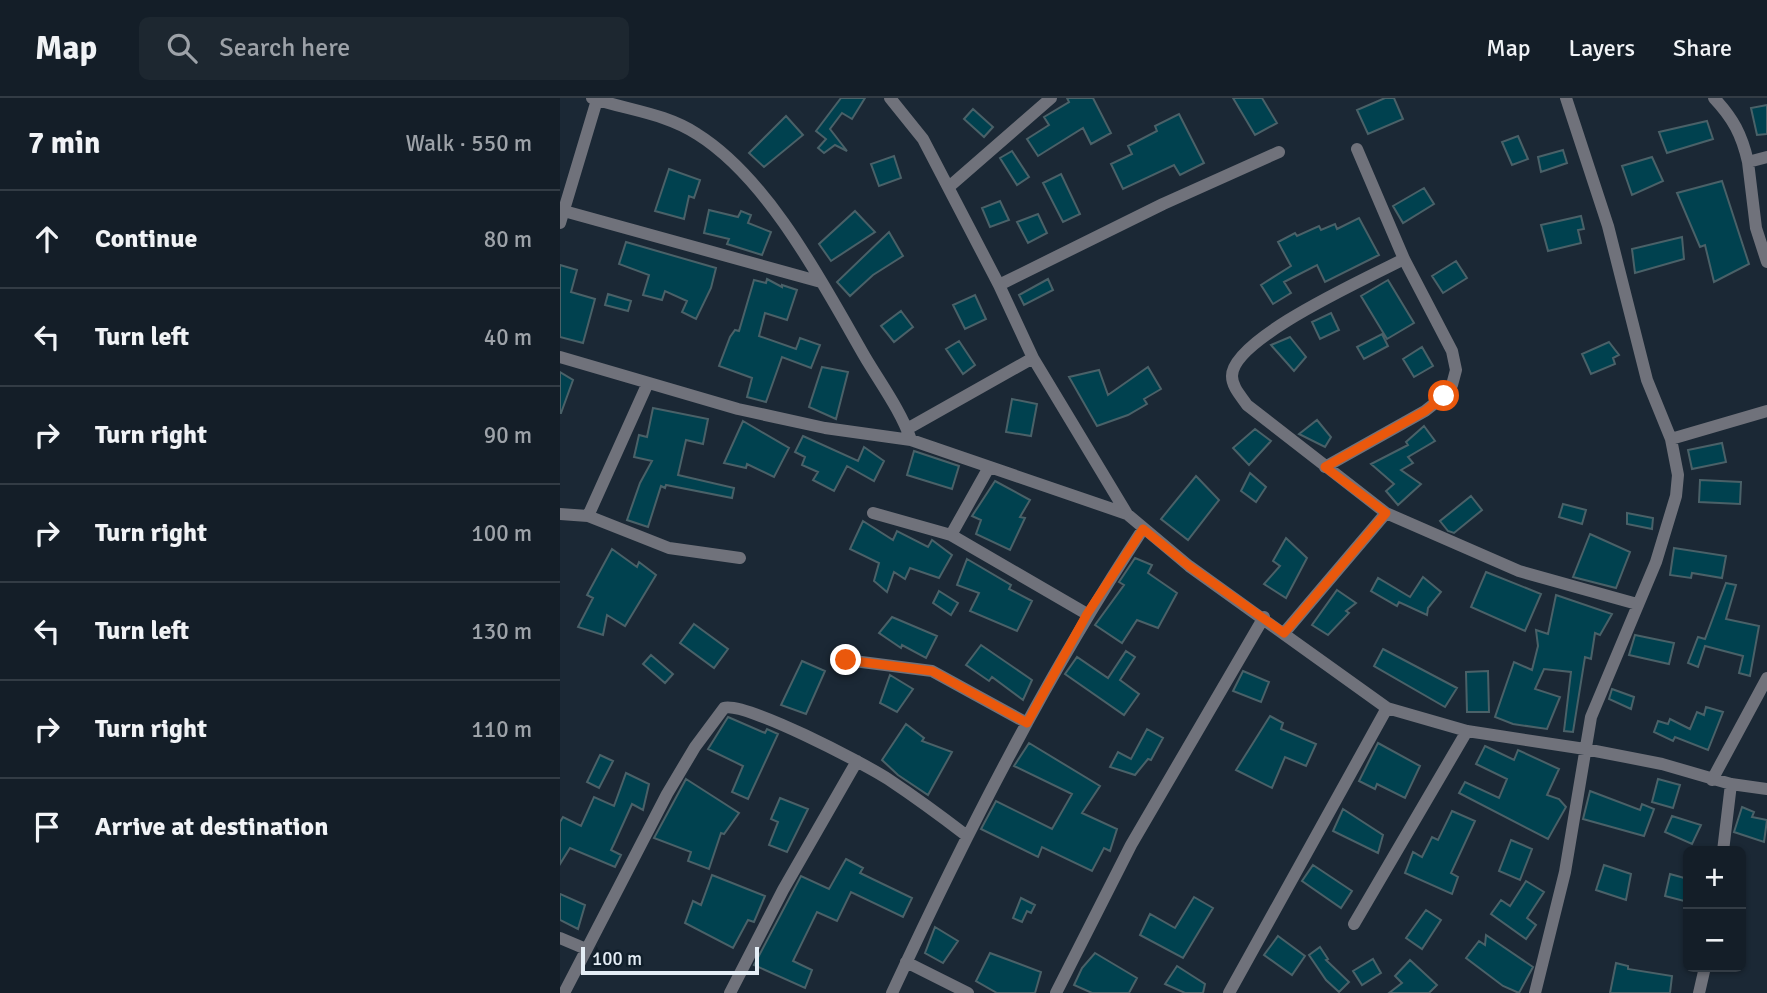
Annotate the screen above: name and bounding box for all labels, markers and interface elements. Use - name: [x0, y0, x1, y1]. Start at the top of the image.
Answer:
- search box: [139, 17, 629, 80]
- text: Map: [35, 28, 97, 69]
- icon: search: [163, 29, 201, 67]
- text: Search here: [219, 32, 350, 64]
- text: Map: [1486, 33, 1531, 63]
- text: Layers: [1569, 33, 1635, 63]
- text: Share: [1673, 33, 1732, 63]
- text: 7 min: [28, 125, 100, 162]
- text: Walk · 550 m: [406, 129, 532, 158]
- icon: ahead: [28, 220, 66, 258]
- text: Continue: [95, 223, 197, 255]
- text: 80 m: [484, 225, 532, 254]
- icon: left: [28, 318, 66, 356]
- text: Turn left: [95, 321, 189, 353]
- text: 40 m: [484, 323, 532, 352]
- route start: [1428, 380, 1459, 411]
- icon: right: [28, 416, 66, 454]
- text: Turn right: [95, 419, 207, 451]
- text: 90 m: [484, 421, 532, 450]
- icon: right: [28, 514, 66, 552]
- text: Turn right: [95, 517, 207, 549]
- text: 100 m: [471, 519, 532, 548]
- icon: left: [28, 612, 66, 650]
- text: Turn left: [95, 615, 189, 647]
- text: 130 m: [471, 617, 532, 646]
- route end: [830, 644, 861, 675]
- icon: right: [28, 710, 66, 748]
- text: Turn right: [95, 713, 207, 745]
- text: 110 m: [471, 715, 532, 744]
- icon: arrive: [28, 808, 66, 846]
- text: Arrive at destination: [95, 811, 328, 843]
- map controls: [1683, 846, 1746, 972]
- button: +: [1683, 846, 1746, 909]
- button: −: [1683, 909, 1746, 972]
- scale bar: [581, 944, 760, 976]
- text: 100 m: [592, 947, 642, 971]

